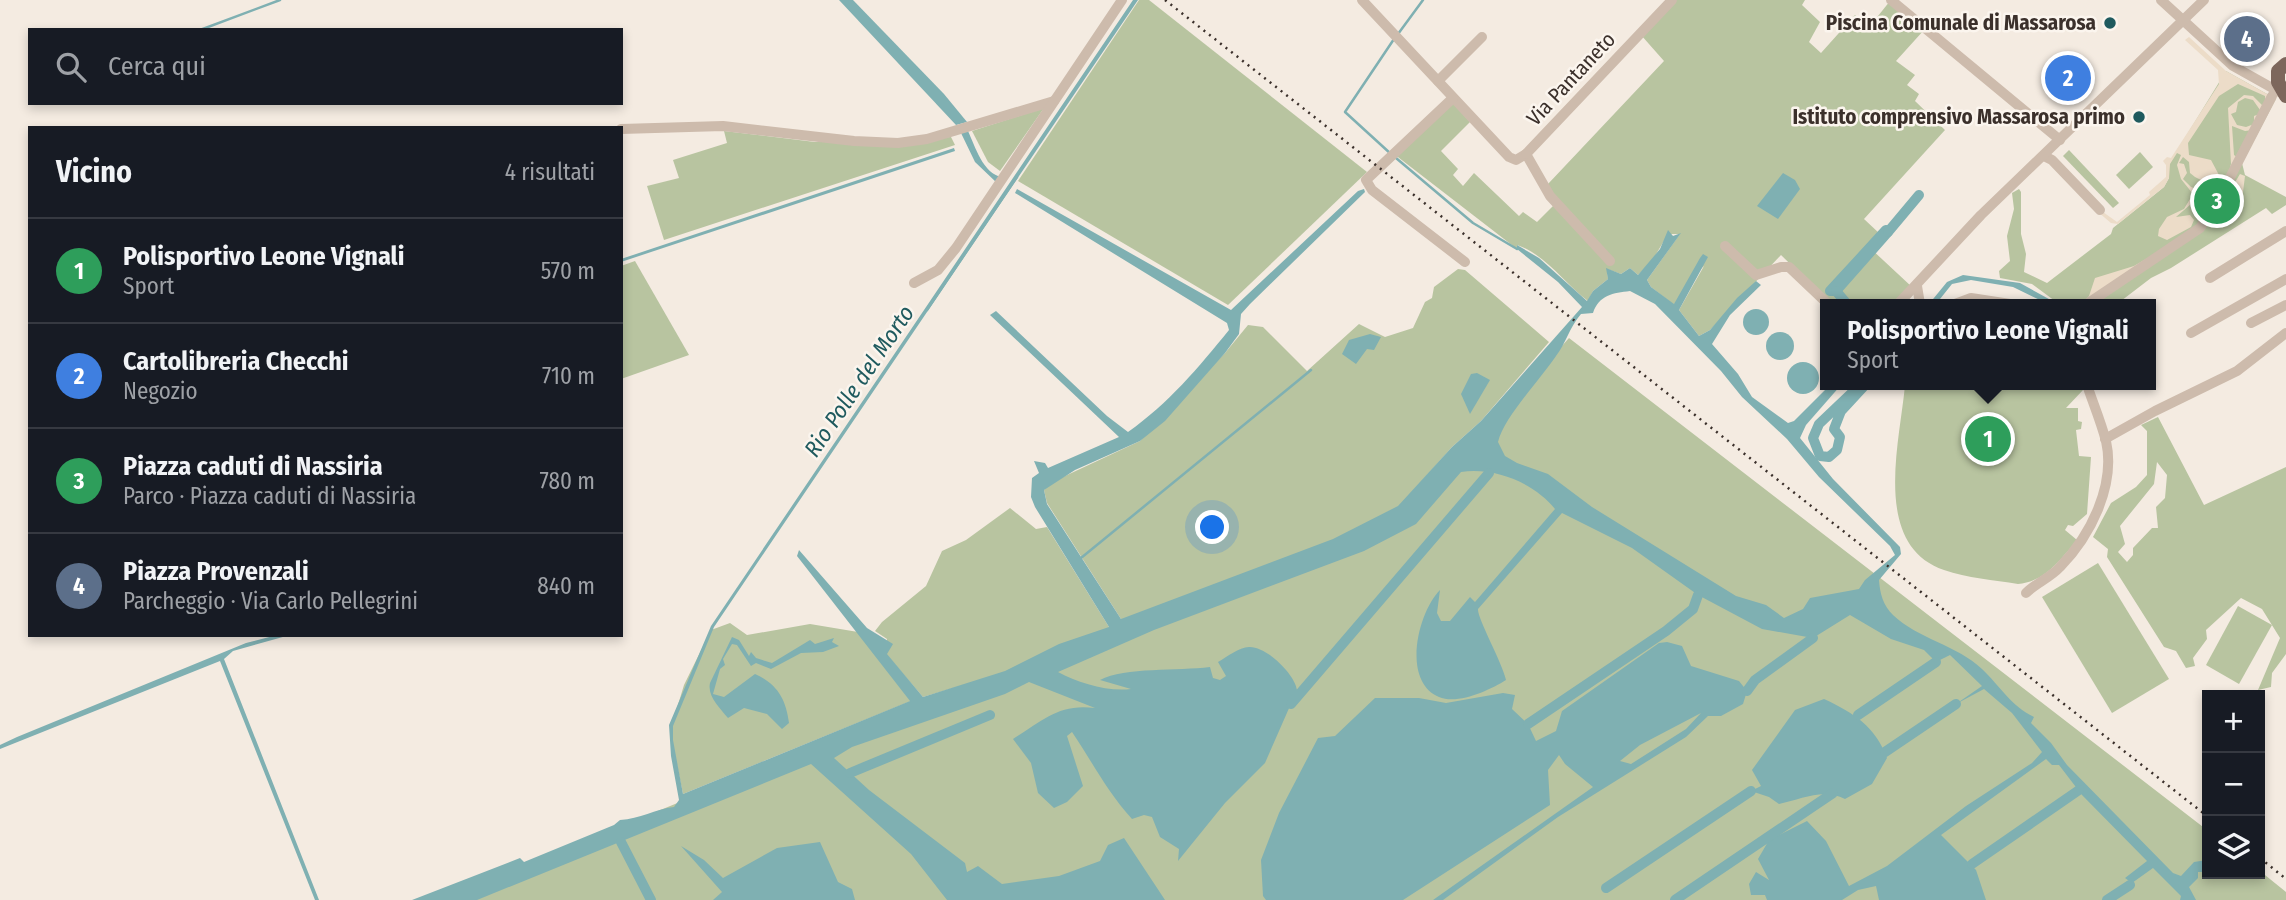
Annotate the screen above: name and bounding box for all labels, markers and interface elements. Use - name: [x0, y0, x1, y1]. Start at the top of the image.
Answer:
- place label: Piscina Comunale di Massarosa: [1826, 10, 2096, 36]
- pin: 4: [2224, 13, 2270, 65]
- marker: Piscina Comunale di Massarosa: [2102, 15, 2118, 31]
- street label: Via Pantaneto: [1521, 27, 1621, 131]
- search box: [28, 28, 623, 105]
- icon: search: [52, 48, 90, 86]
- text: Cerca qui: [108, 51, 206, 82]
- pin: 2: [2045, 52, 2091, 104]
- place label: Istituto comprensivo Massarosa primo: [1792, 104, 2125, 130]
- marker: Istituto comprensivo Massarosa primo: [2131, 109, 2147, 125]
- text: Vicino: [56, 154, 132, 190]
- text: 4 risultati: [505, 158, 595, 186]
- pin: 3: [2194, 175, 2240, 227]
- text: Polisportivo Leone Vignali: [123, 241, 404, 272]
- text: 1: [74, 257, 84, 285]
- text: 570 m: [541, 257, 595, 285]
- text: Sport: [123, 272, 174, 300]
- popup: [1820, 299, 2156, 390]
- water label: Rio Polle del Morto: [798, 300, 920, 462]
- text: Polisportivo Leone Vignali: [1847, 315, 2129, 346]
- text: Cartolibreria Checchi: [123, 346, 349, 377]
- text: Sport: [1847, 346, 1899, 374]
- text: 2: [74, 362, 84, 390]
- text: 710 m: [542, 362, 595, 390]
- text: Negozio: [123, 377, 198, 405]
- pin: 1: [1965, 413, 2011, 465]
- text: Piazza caduti di Nassiria: [123, 451, 383, 482]
- text: 3: [74, 467, 84, 495]
- text: 780 m: [540, 467, 595, 495]
- text: Parco · Piazza caduti di Nassiria: [123, 482, 416, 510]
- your location: [1195, 510, 1229, 544]
- text: Piazza Provenzali: [123, 556, 309, 587]
- text: 4: [73, 572, 85, 600]
- text: 840 m: [537, 572, 595, 600]
- text: Parcheggio · Via Carlo Pellegrini: [123, 587, 418, 615]
- map controls: [2202, 690, 2265, 879]
- button: +: [2202, 690, 2265, 753]
- button: −: [2202, 753, 2265, 816]
- button: layers: [2202, 816, 2265, 879]

